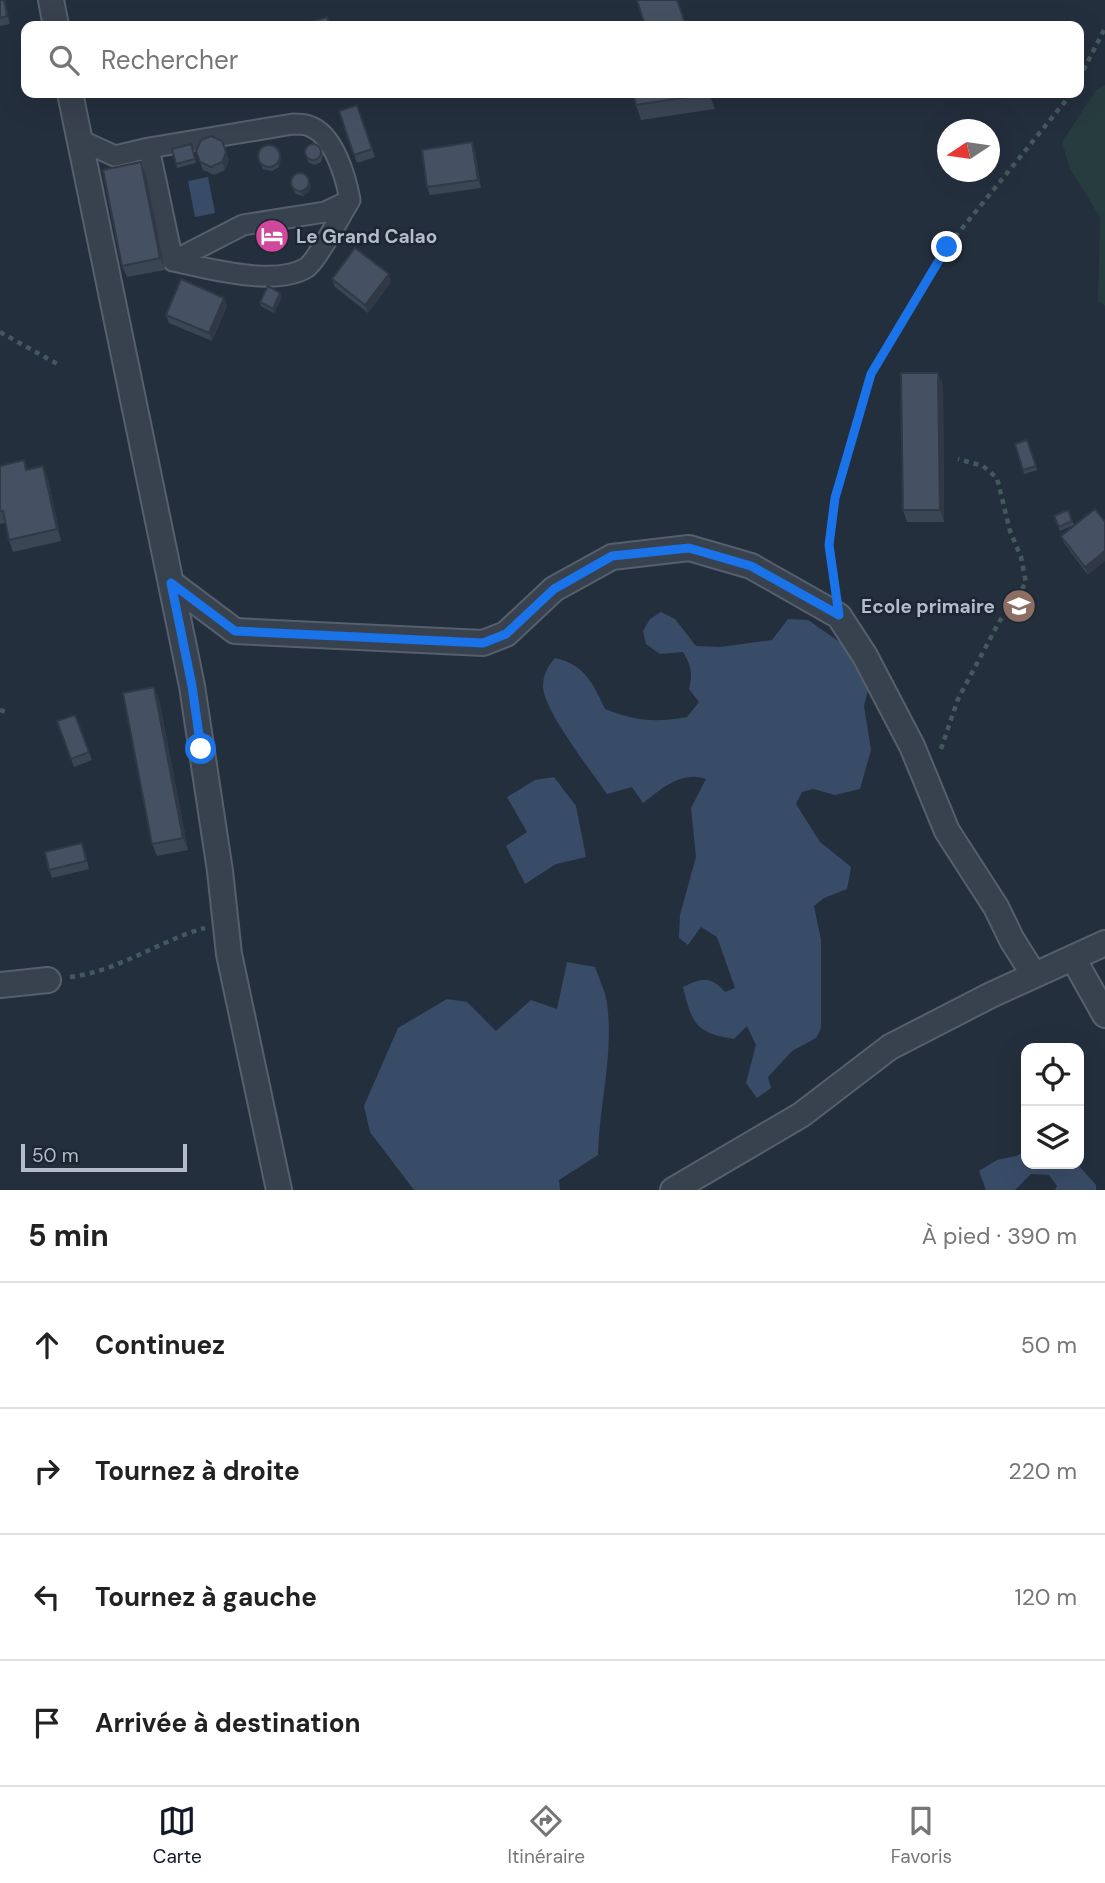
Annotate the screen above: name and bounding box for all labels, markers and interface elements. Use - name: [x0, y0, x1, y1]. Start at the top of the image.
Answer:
- search box: [21, 21, 1084, 98]
- icon: search: [45, 41, 83, 79]
- text: Rechercher: [101, 43, 238, 77]
- north arrow: [937, 119, 1000, 182]
- hotel icon: Le Grand Calao: [253, 217, 291, 255]
- place label: Le Grand Calao: [296, 224, 437, 249]
- route end: [931, 231, 962, 262]
- school or university icon: Ecole primaire: [1000, 587, 1038, 625]
- place label: Ecole primaire: [861, 594, 995, 619]
- route start: [185, 733, 216, 764]
- map controls: [1021, 1043, 1084, 1169]
- button: locate: [1021, 1043, 1084, 1106]
- button: layers: [1021, 1106, 1084, 1169]
- scale bar: [21, 1141, 187, 1173]
- text: 50 m: [32, 1143, 79, 1168]
- text: 5 min: [28, 1216, 109, 1255]
- text: À pied · 390 m: [922, 1221, 1077, 1251]
- icon: ahead: [28, 1326, 66, 1364]
- text: Continuez: [95, 1328, 225, 1362]
- text: 50 m: [1021, 1330, 1077, 1360]
- icon: right: [28, 1452, 66, 1490]
- text: Tournez à droite: [95, 1454, 300, 1488]
- text: 220 m: [1008, 1456, 1077, 1486]
- icon: left: [28, 1578, 66, 1616]
- text: Tournez à gauche: [95, 1580, 317, 1614]
- text: 120 m: [1014, 1582, 1077, 1612]
- icon: arrive: [28, 1704, 66, 1742]
- text: Arrivée à destination: [95, 1706, 361, 1740]
- tab: Carte: [153, 1802, 202, 1869]
- tab: Itinéraire: [507, 1802, 585, 1869]
- tab: Favoris: [891, 1802, 952, 1869]

